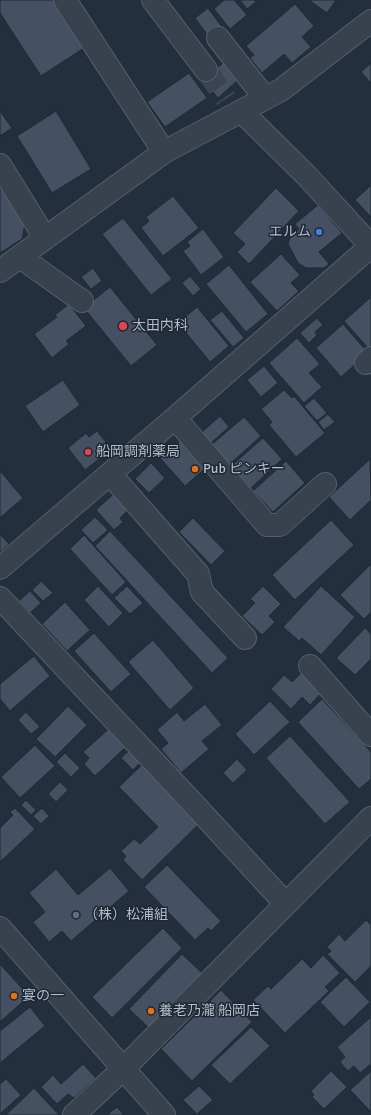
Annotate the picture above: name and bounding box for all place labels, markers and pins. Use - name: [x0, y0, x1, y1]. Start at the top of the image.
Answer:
- place label: エルム: [269, 224, 311, 240]
- marker: エルム: [314, 227, 324, 237]
- place label: 太田内科: [132, 318, 188, 334]
- marker: 太田内科: [117, 320, 129, 332]
- place label: 船岡調剤薬局: [96, 444, 180, 460]
- marker: 船岡調剤薬局: [83, 447, 93, 457]
- place label: Pub ピンキー: [203, 461, 285, 477]
- marker: Pub ピンキー: [190, 464, 200, 474]
- place label: （株）松浦組: [84, 907, 168, 923]
- marker: （株）松浦組: [71, 910, 81, 920]
- place label: 宴の一: [22, 988, 64, 1004]
- marker: 宴の一: [9, 991, 19, 1001]
- place label: 養老乃瀧 船岡店: [159, 1003, 260, 1019]
- marker: 養老乃瀧 船岡店: [146, 1006, 156, 1016]

